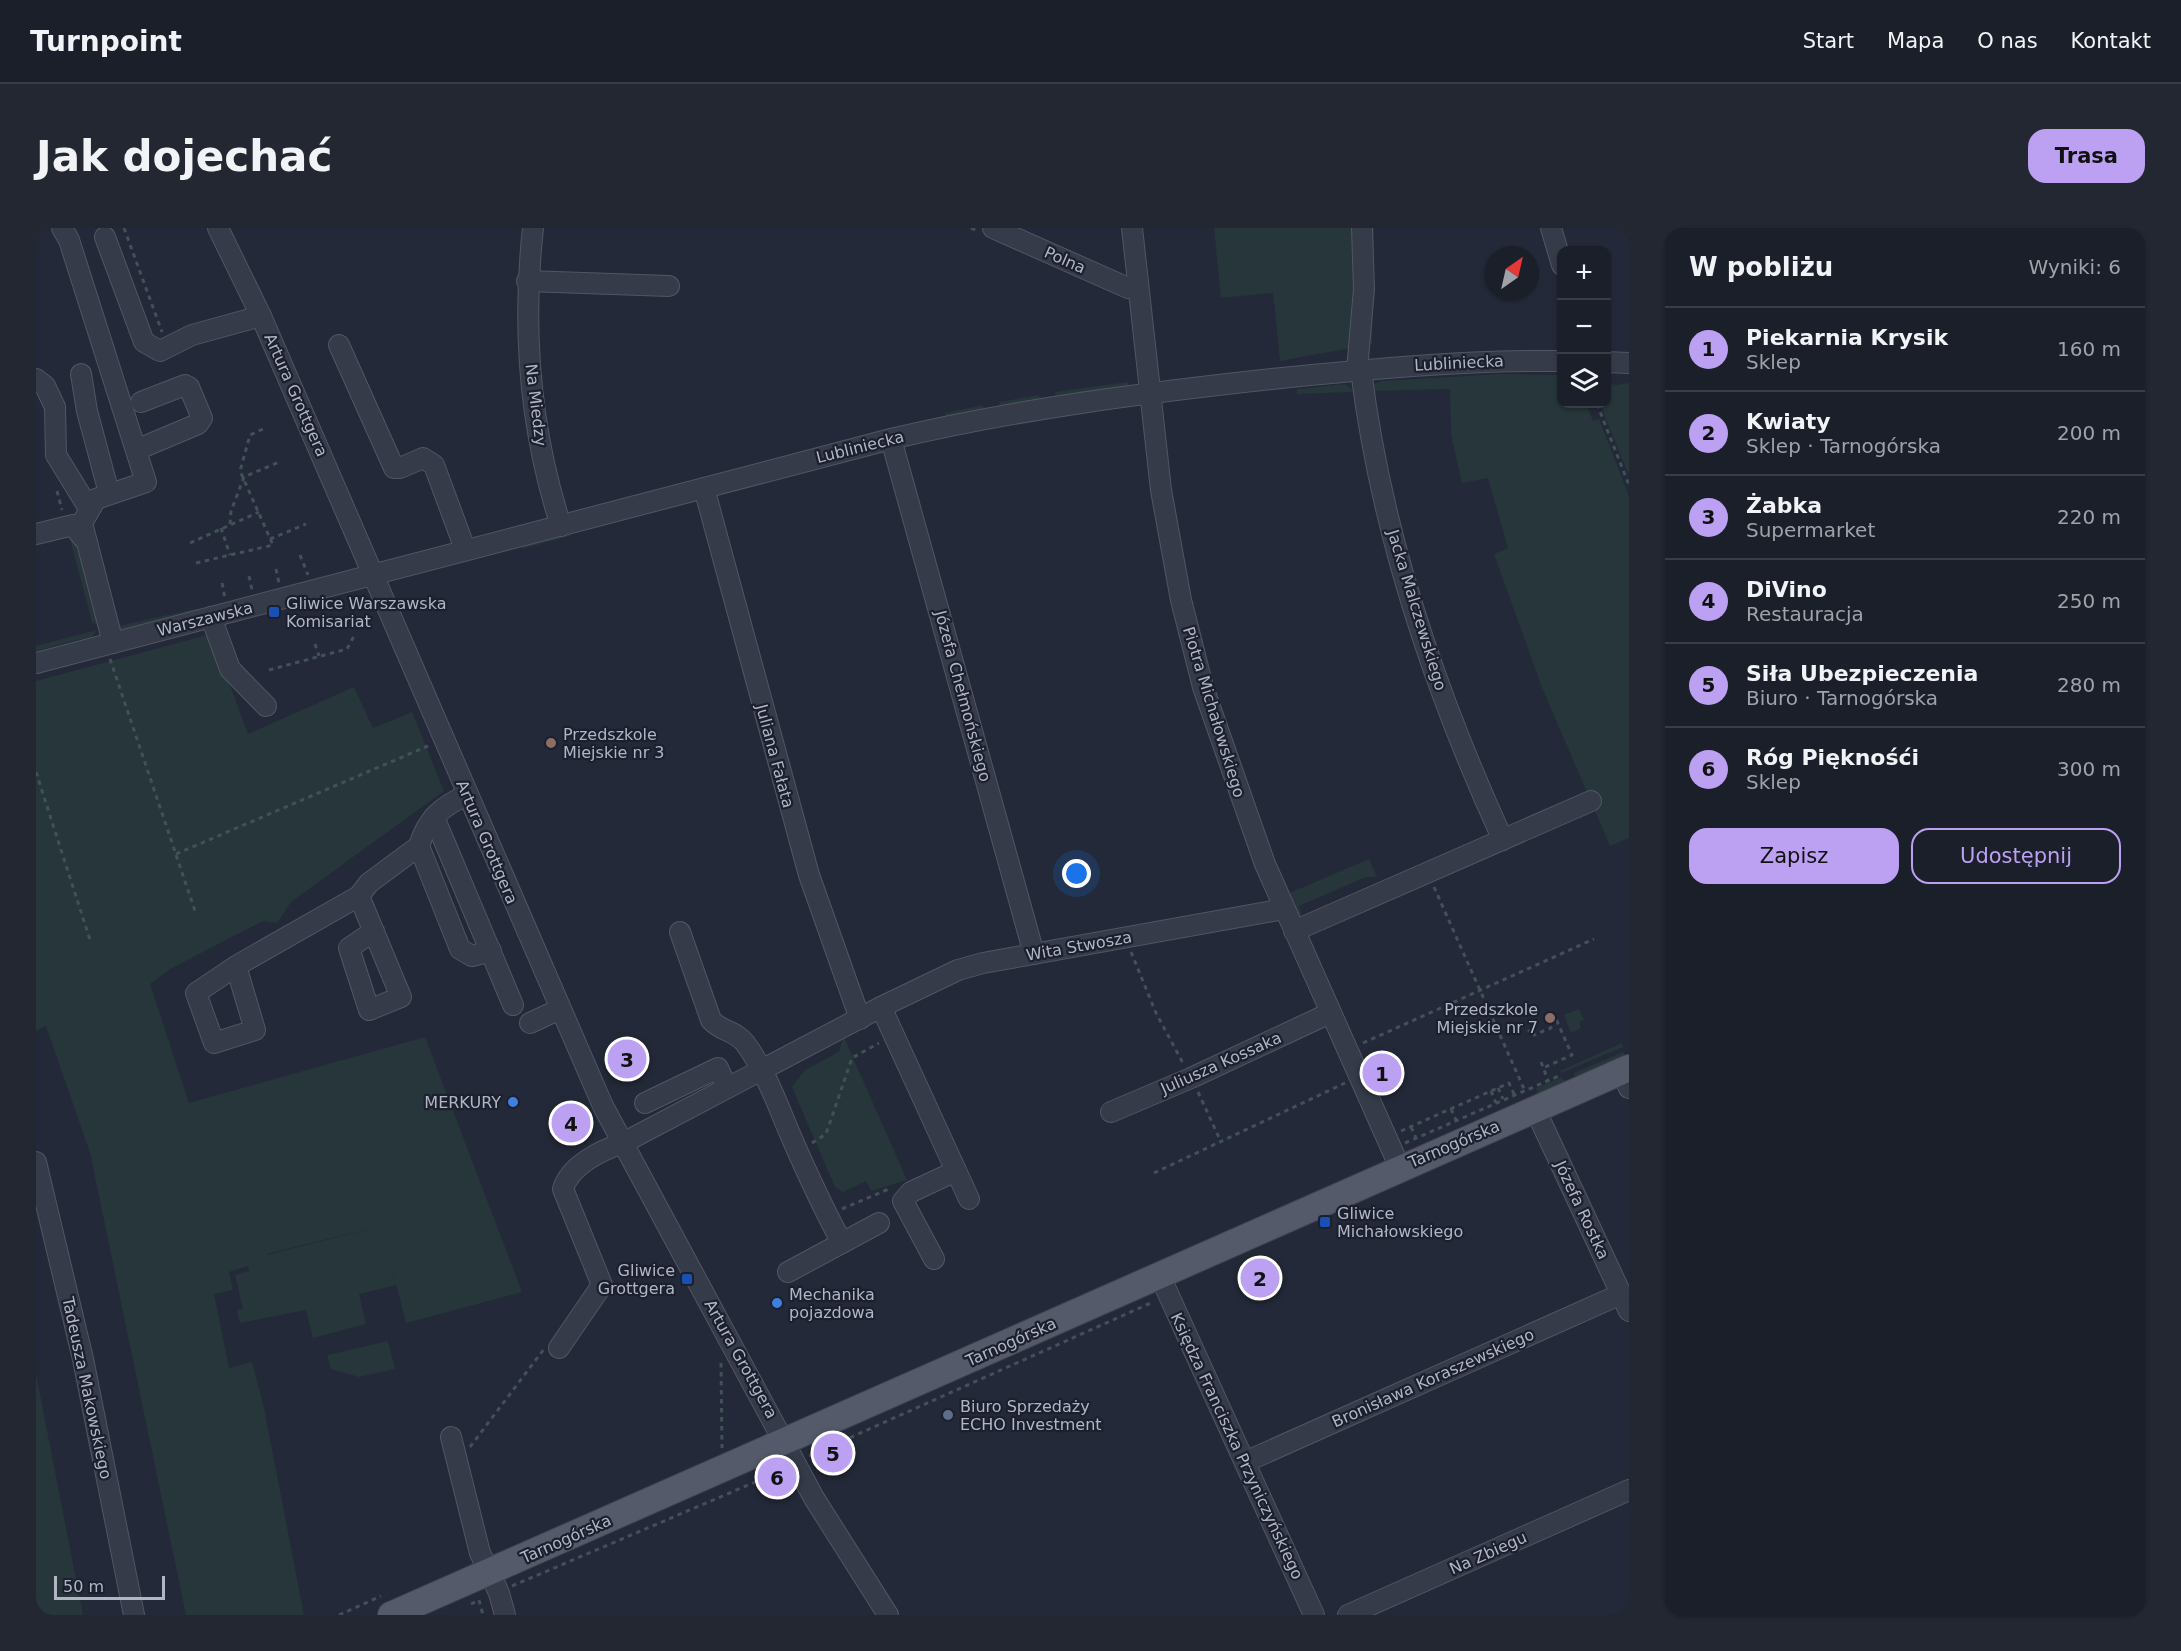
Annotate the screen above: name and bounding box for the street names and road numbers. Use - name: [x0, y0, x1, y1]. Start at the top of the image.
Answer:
- street label: Polna: [1041, 243, 1089, 277]
- street label: Artura Grottgera: [260, 330, 332, 460]
- street label: Lubliniecka: [1414, 351, 1504, 375]
- street label: Na Miedzy: [522, 363, 550, 447]
- street label: Lubliniecka: [814, 427, 906, 467]
- street label: Jacka Malczewskiego: [1383, 526, 1451, 693]
- street label: Warszawska: [155, 598, 255, 640]
- street label: Józefa Chełmońskiego: [931, 607, 995, 784]
- street label: Piotra Michałowskiego: [1179, 624, 1249, 800]
- street label: Juliana Fałata: [752, 701, 798, 810]
- street label: Artura Grottgera: [452, 777, 522, 907]
- street label: Wita Stwosza: [1025, 927, 1133, 965]
- street label: Juliusza Kossaka: [1157, 1028, 1284, 1099]
- street label: Tarnogórska: [1405, 1116, 1502, 1172]
- street label: Józefa Rostka: [1550, 1157, 1613, 1262]
- street label: Tadeusza Makowskiego: [58, 1294, 116, 1481]
- street label: Artura Grottgera: [701, 1296, 781, 1422]
- street label: Księdza Franciszka Przyniczyńskiego: [1167, 1310, 1307, 1582]
- street label: Tarnogórska: [962, 1314, 1059, 1371]
- street label: Bronisława Koraszewskiego: [1329, 1325, 1537, 1431]
- street label: Tarnogórska: [517, 1511, 614, 1568]
- street label: Na Zbiegu: [1446, 1528, 1530, 1578]

